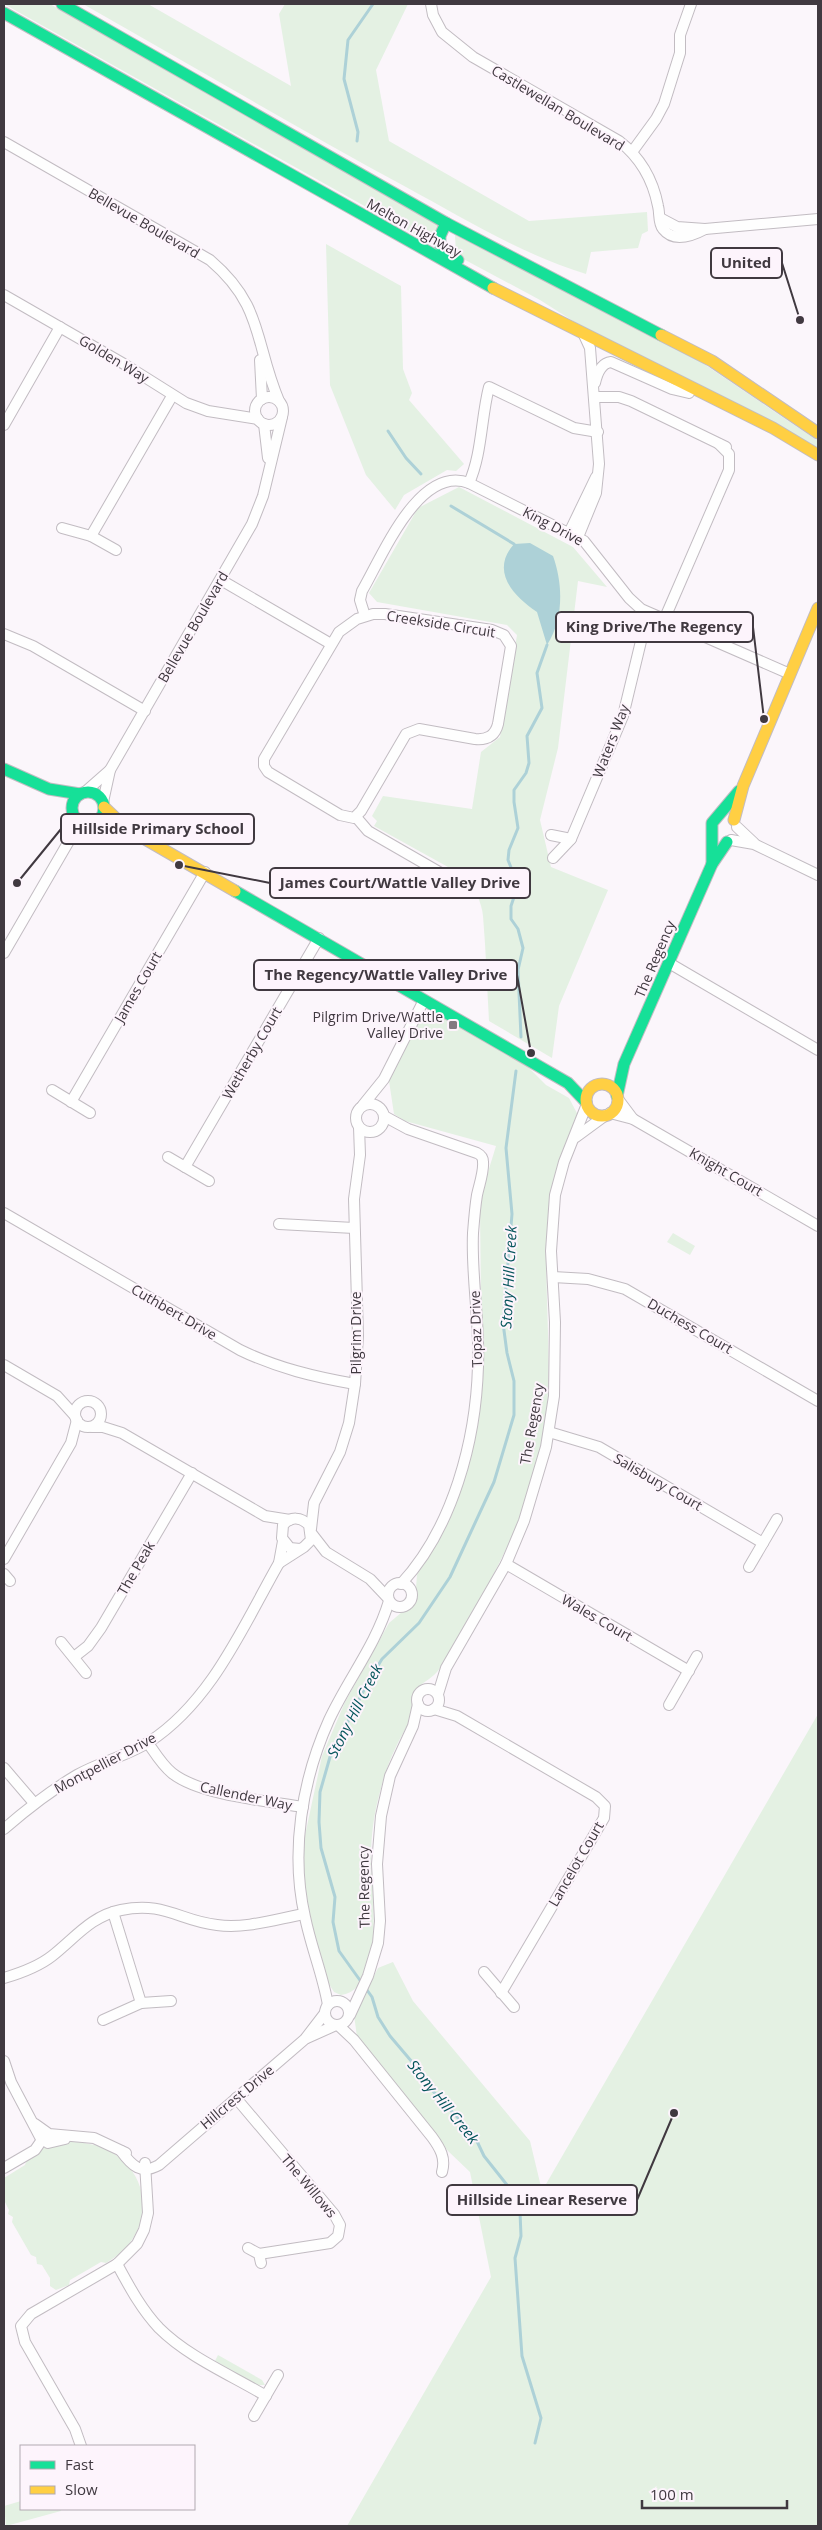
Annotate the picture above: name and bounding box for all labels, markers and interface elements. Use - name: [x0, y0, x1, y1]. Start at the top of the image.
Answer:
- street label: Castlewellan Boulevard: [488, 60, 628, 155]
- street label: Bellevue Boulevard: [85, 183, 203, 262]
- street label: Melton Highway: [364, 194, 466, 262]
- callout: United: [711, 248, 782, 278]
- text: United: [721, 252, 771, 272]
- street label: Golden Way: [76, 330, 154, 387]
- street label: King Drive: [520, 502, 587, 550]
- street label: Bellevue Boulevard: [153, 568, 232, 686]
- street label: Creekside Circuit: [385, 606, 497, 641]
- callout: King Drive/The Regency: [556, 612, 753, 642]
- text: King Drive/The Regency: [566, 616, 743, 636]
- street label: Waters Way: [588, 700, 634, 780]
- callout: Hillside Primary School: [61, 814, 254, 844]
- text: Hillside Primary School: [72, 818, 244, 838]
- callout: James Court/Wattle Valley Drive: [270, 868, 530, 898]
- text: James Court/Wattle Valley Drive: [278, 872, 520, 892]
- street label: The Regency: [630, 916, 680, 1000]
- street label: James Court: [109, 948, 166, 1028]
- callout: The Regency/Wattle Valley Drive: [254, 960, 517, 990]
- text: The Regency/Wattle Valley Drive: [265, 964, 508, 984]
- street label: Wetherby Court: [217, 1003, 286, 1102]
- place label: Pilgrim Drive/Wattle Valley Drive: [313, 1007, 443, 1042]
- marker: Pilgrim Drive/Wattle Valley Drive: [447, 1019, 459, 1031]
- street label: Knight Court: [686, 1143, 767, 1200]
- water label: Stony Hill Creek: [495, 1224, 521, 1329]
- street label: Cuthbert Drive: [128, 1279, 221, 1344]
- street label: Topaz Drive: [465, 1290, 486, 1368]
- street label: Pilgrim Drive: [346, 1291, 365, 1375]
- street label: Duchess Court: [644, 1293, 736, 1358]
- street label: The Regency: [515, 1381, 548, 1466]
- street label: Salisbury Court: [611, 1449, 706, 1515]
- street label: The Peak: [113, 1537, 159, 1598]
- street label: Wales Court: [558, 1590, 636, 1646]
- water label: Stony Hill Creek: [322, 1660, 387, 1761]
- street label: Montpellier Drive: [50, 1728, 159, 1797]
- street label: Callender Way: [198, 1776, 295, 1815]
- street label: Lancelot Court: [543, 1818, 608, 1910]
- street label: The Regency: [353, 1845, 374, 1928]
- water label: Stony Hill Creek: [404, 2055, 484, 2148]
- street label: Hillcrest Drive: [196, 2060, 278, 2133]
- street label: The Willows: [277, 2150, 342, 2222]
- callout: Hillside Linear Reserve: [447, 2185, 637, 2215]
- text: Hillside Linear Reserve: [457, 2189, 627, 2209]
- legend: [20, 2445, 195, 2510]
- text: Fast: [65, 2454, 94, 2474]
- scale bar: [642, 2478, 787, 2510]
- text: Slow: [65, 2479, 98, 2499]
- text: 100 m: [650, 2484, 694, 2504]

